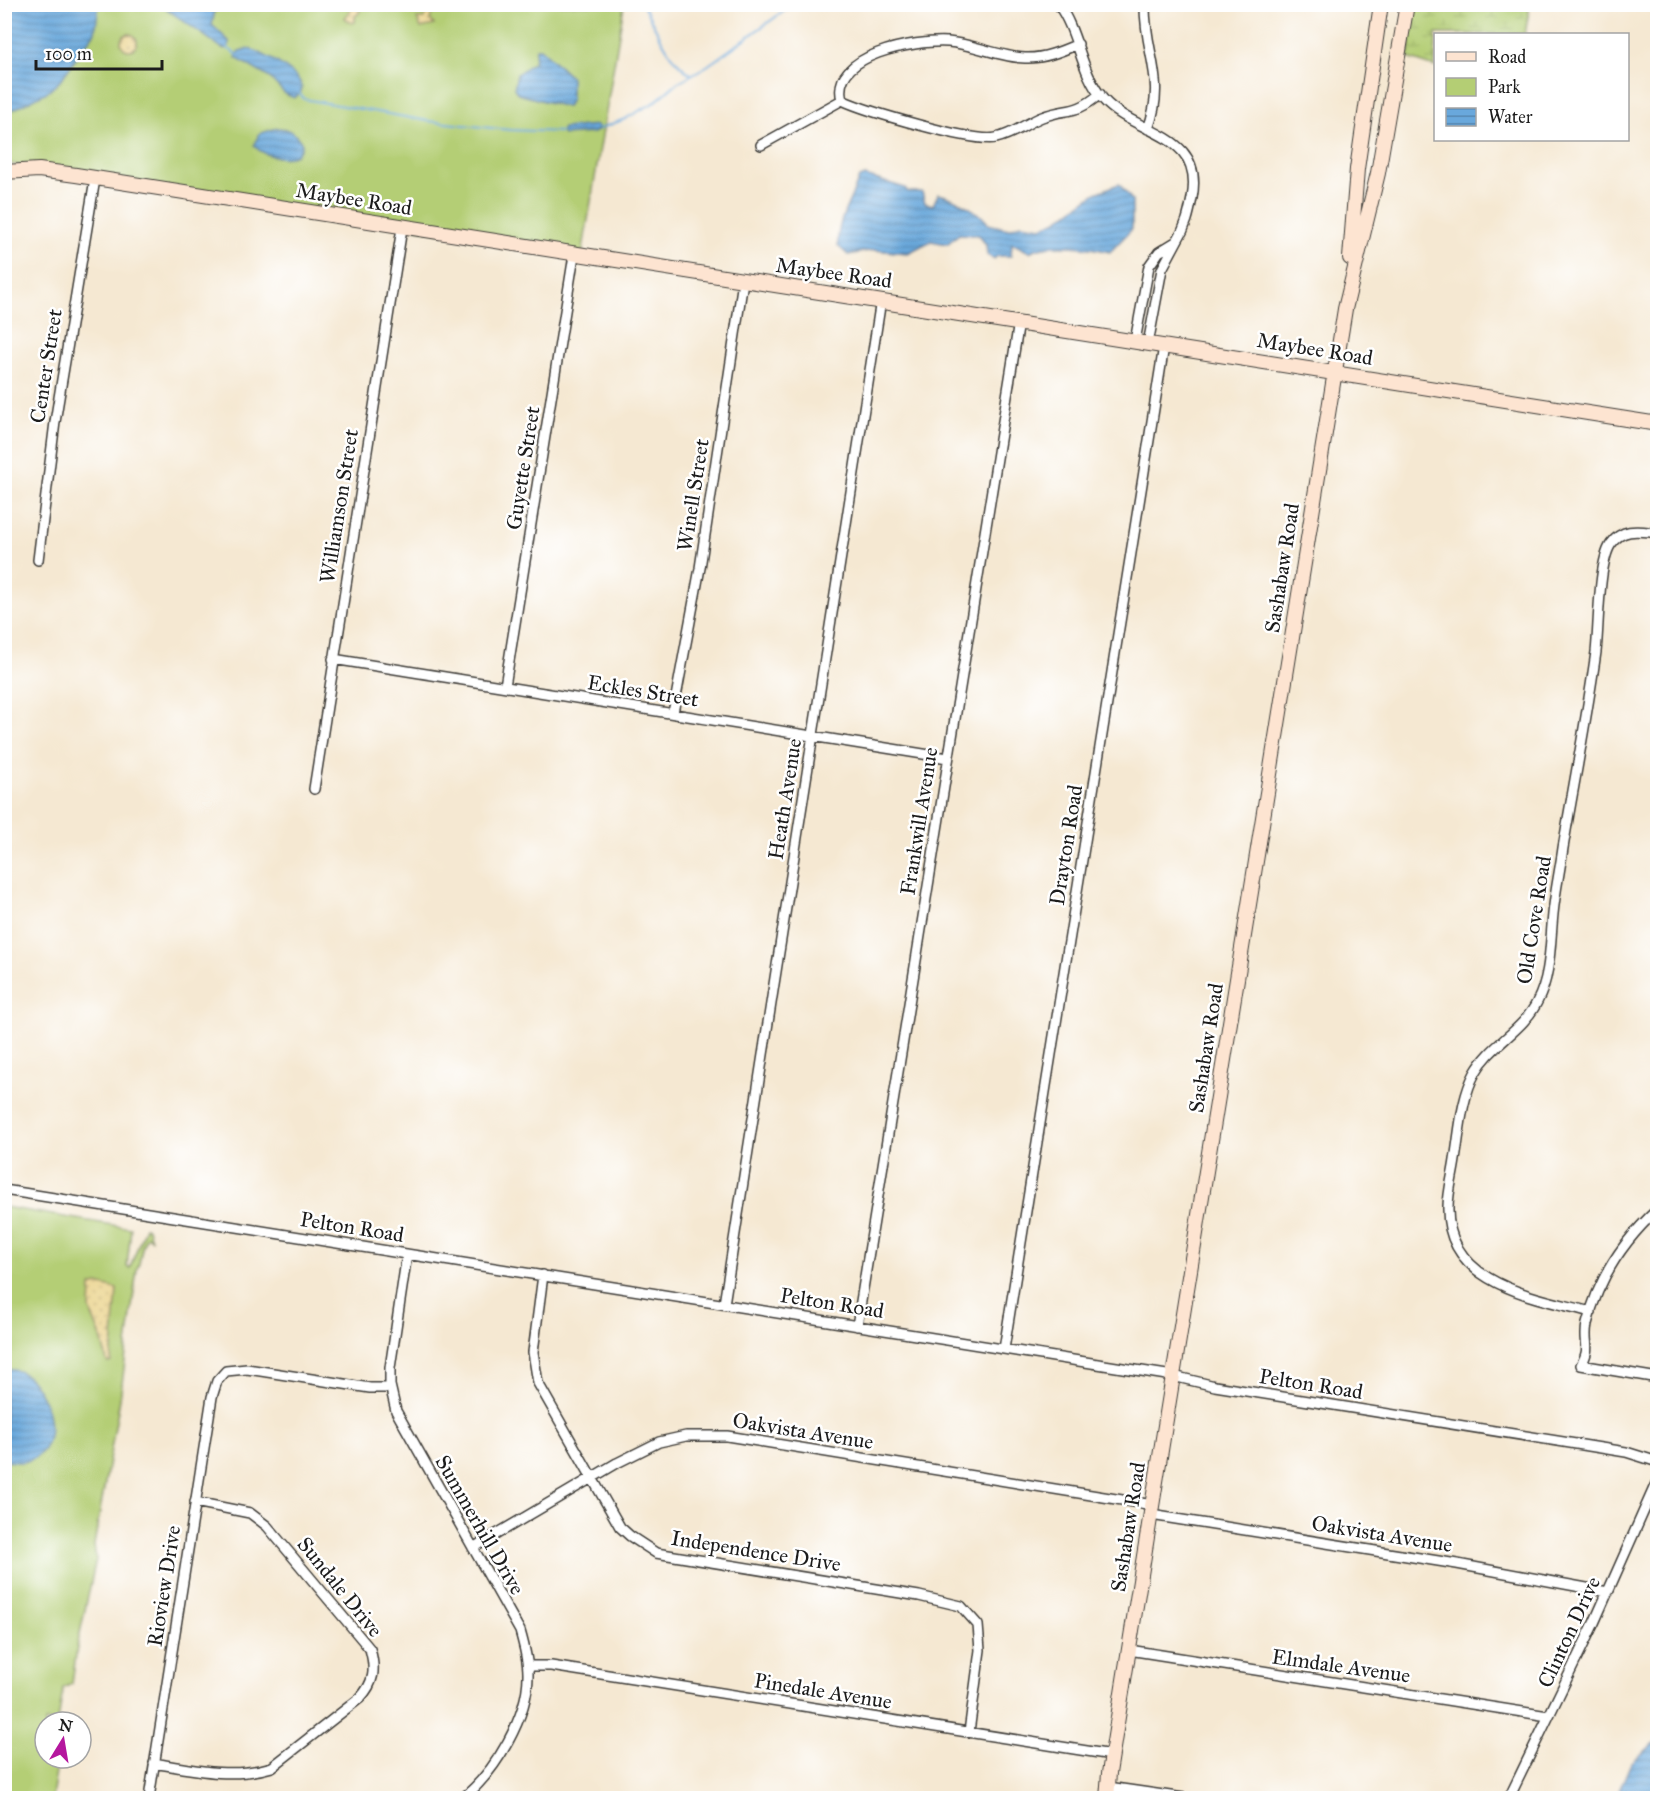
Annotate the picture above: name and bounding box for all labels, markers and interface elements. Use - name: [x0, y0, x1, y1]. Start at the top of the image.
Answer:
- scale bar: [36, 33, 162, 71]
- legend: [1434, 33, 1629, 141]
- text: 100 m: [45, 43, 92, 65]
- text: Road: [1488, 46, 1526, 68]
- text: Park: [1488, 76, 1521, 98]
- text: Water: [1488, 106, 1533, 128]
- street label: Maybee Road: [294, 177, 414, 221]
- street label: Maybee Road: [774, 252, 894, 294]
- street label: Center Street: [24, 307, 68, 425]
- street label: Maybee Road: [1255, 327, 1375, 371]
- street label: Guyette Street: [500, 404, 546, 532]
- street label: Williamson Street: [314, 426, 364, 585]
- street label: Winell Street: [671, 436, 715, 553]
- street label: Sashabaw Road: [1259, 501, 1305, 635]
- street label: Eckles Street: [585, 669, 701, 713]
- street label: Heath Avenue: [763, 736, 807, 861]
- street label: Frankwill Avenue: [894, 745, 944, 897]
- street label: Drayton Road: [1044, 782, 1088, 907]
- street label: Old Cove Road: [1511, 854, 1557, 986]
- street label: Sashabaw Road: [1183, 981, 1229, 1115]
- street label: Pelton Road: [298, 1206, 406, 1248]
- street label: Pelton Road: [778, 1282, 886, 1324]
- street label: Pelton Road: [1257, 1363, 1365, 1405]
- street label: Oakvista Avenue: [731, 1407, 875, 1455]
- street label: Summerhill Drive: [430, 1451, 531, 1600]
- street label: Sashabaw Road: [1105, 1460, 1151, 1594]
- street label: Oakvista Avenue: [1310, 1510, 1454, 1558]
- street label: Rioview Drive: [142, 1523, 186, 1648]
- street label: Independence Drive: [669, 1525, 843, 1577]
- street label: Sundale Drive: [292, 1532, 388, 1643]
- street label: Clinton Drive: [1532, 1572, 1606, 1692]
- street label: Elmdale Avenue: [1270, 1643, 1412, 1689]
- street label: Pinedale Avenue: [752, 1667, 894, 1715]
- north arrow: [33, 1710, 93, 1770]
- text: N: [57, 1715, 75, 1736]

